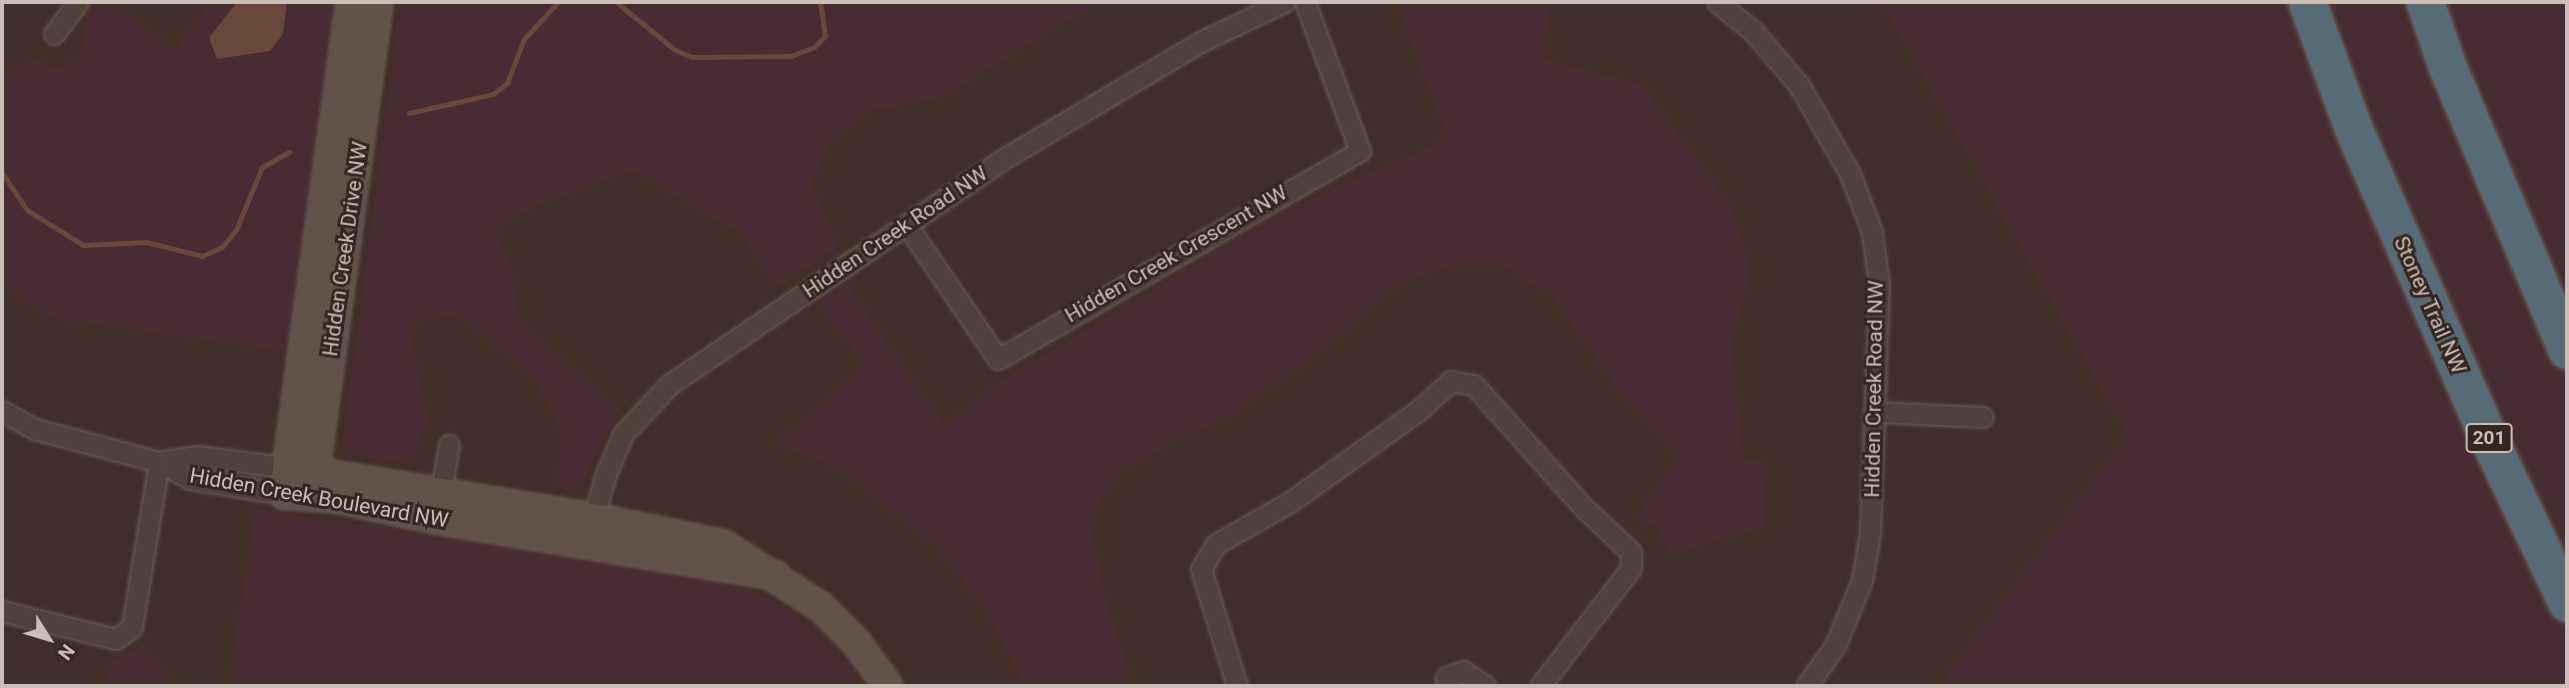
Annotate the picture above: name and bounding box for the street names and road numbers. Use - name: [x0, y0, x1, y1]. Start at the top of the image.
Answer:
- street label: Hidden Creek Drive NW: [317, 140, 373, 358]
- street label: Hidden Creek Road NW: [798, 161, 992, 303]
- street label: Hidden Creek Crescent NW: [1060, 180, 1292, 328]
- street label: Stoney Trail NW: [2388, 232, 2472, 378]
- street label: Hidden Creek Road NW: [1860, 280, 1888, 498]
- road number: 201: [2464, 422, 2514, 453]
- street label: Hidden Creek Boulevard NW: [188, 463, 450, 533]

